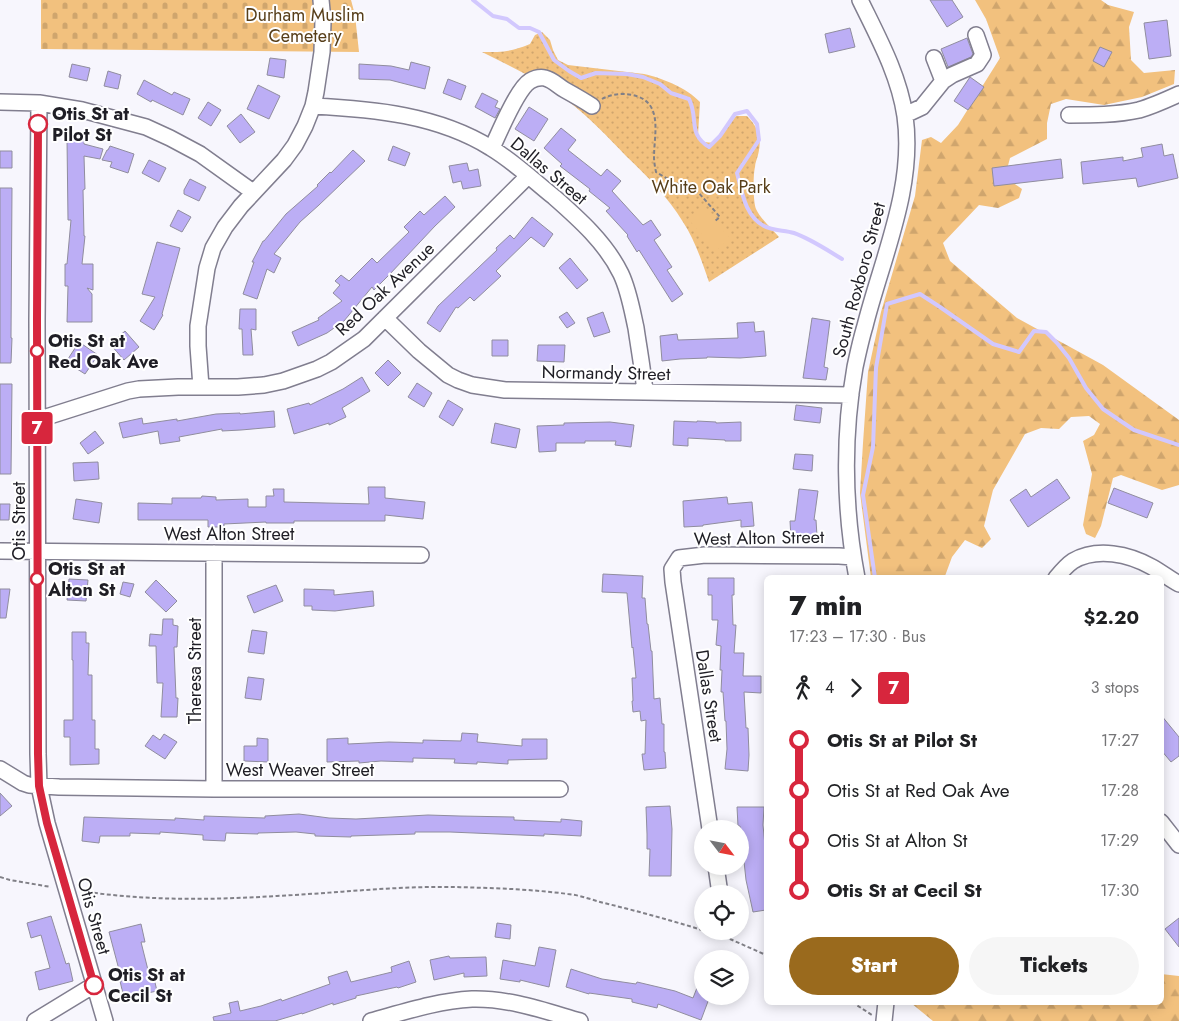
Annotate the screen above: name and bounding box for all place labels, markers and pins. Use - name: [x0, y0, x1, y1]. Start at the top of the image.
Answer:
- place label: Otis St at Pilot St: [52, 101, 129, 148]
- marker: Otis St at Pilot St: [28, 114, 48, 134]
- place label: Otis St at Red Oak Ave: [48, 328, 159, 375]
- marker: Otis St at Red Oak Ave: [30, 344, 44, 358]
- place label: Otis St at Alton St: [47, 556, 125, 603]
- marker: Otis St at Alton St: [30, 572, 44, 586]
- place label: Otis St at Cecil St: [108, 962, 185, 1009]
- marker: Otis St at Cecil St: [84, 975, 104, 995]

